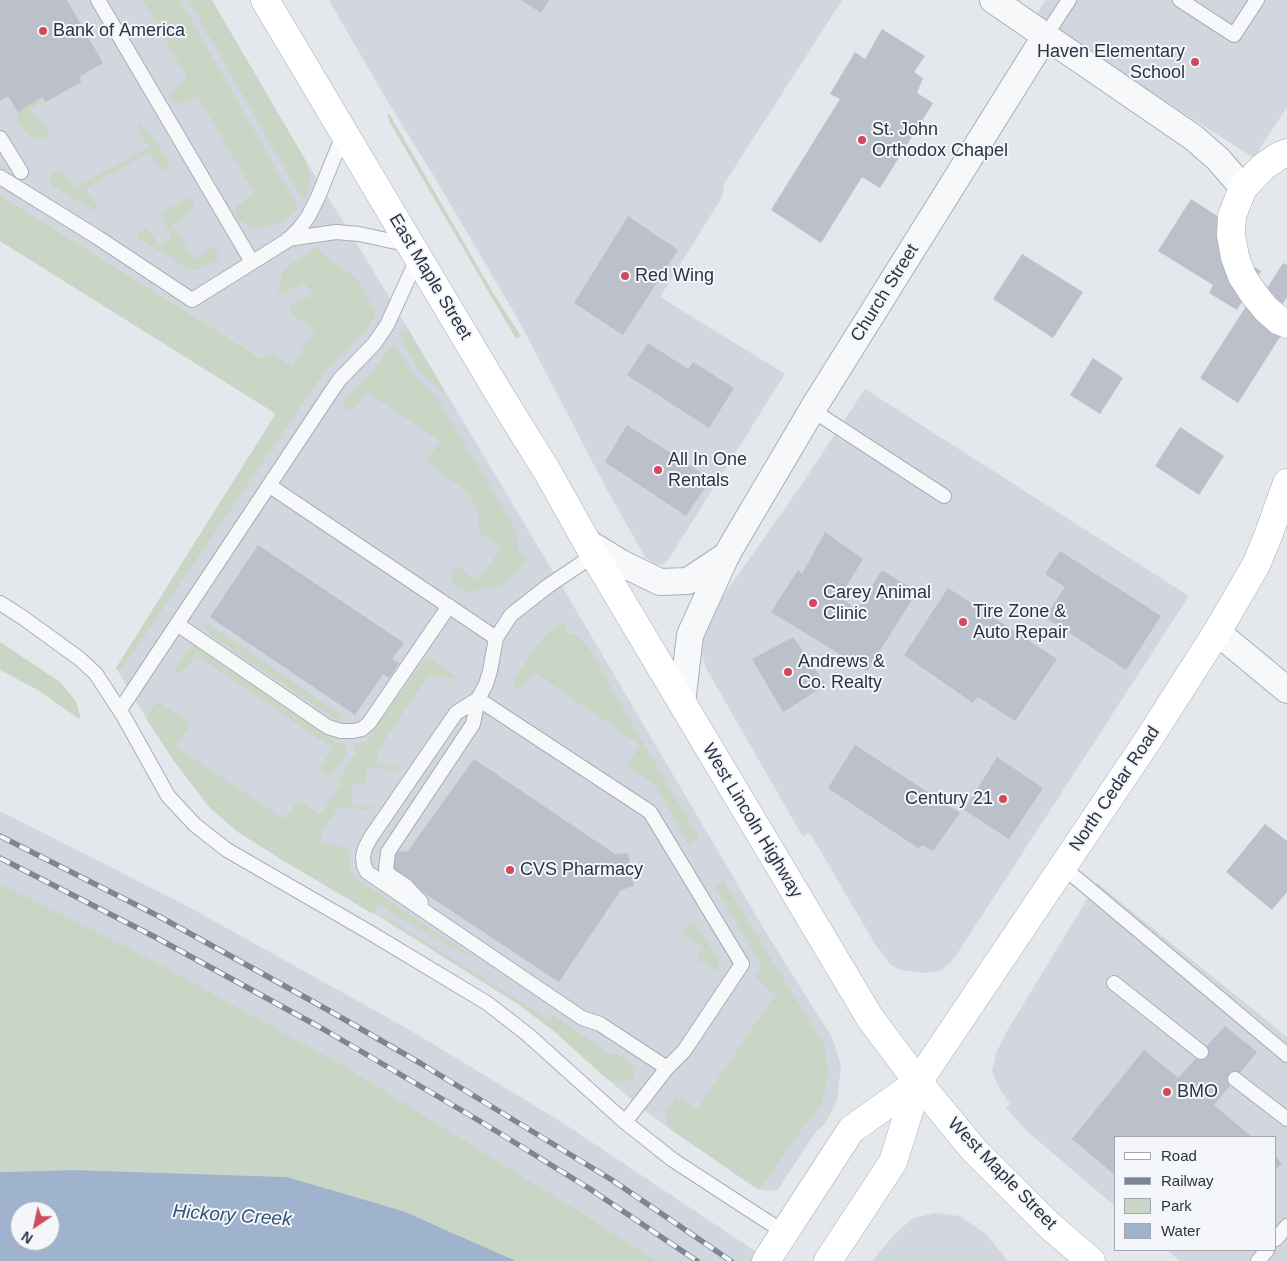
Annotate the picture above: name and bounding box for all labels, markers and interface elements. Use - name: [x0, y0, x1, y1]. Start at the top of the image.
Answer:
- place label: Bank of America: [53, 20, 185, 42]
- marker: Bank of America: [37, 25, 49, 37]
- place label: Haven Elementary School: [1037, 41, 1185, 84]
- marker: Haven Elementary School: [1189, 56, 1201, 68]
- place label: St. John Orthodox Chapel: [872, 119, 1008, 162]
- marker: St. John Orthodox Chapel: [856, 134, 868, 146]
- street label: East Maple Street: [384, 210, 476, 344]
- street label: Church Street: [846, 240, 924, 346]
- place label: Red Wing: [635, 265, 714, 287]
- marker: Red Wing: [619, 270, 631, 282]
- place label: All In One Rentals: [668, 449, 747, 492]
- marker: All In One Rentals: [652, 464, 664, 476]
- place label: Carey Animal Clinic: [823, 582, 931, 624]
- marker: Carey Animal Clinic: [807, 597, 819, 609]
- place label: Tire Zone & Auto Repair: [973, 601, 1068, 644]
- marker: Tire Zone & Auto Repair: [957, 616, 969, 628]
- place label: Andrews & Co. Realty: [798, 651, 885, 694]
- marker: Andrews & Co. Realty: [782, 666, 794, 678]
- street label: North Cedar Road: [1065, 722, 1165, 856]
- street label: West Lincoln Highway: [697, 740, 807, 902]
- place label: Century 21: [905, 788, 993, 810]
- marker: Century 21: [997, 793, 1009, 805]
- place label: CVS Pharmacy: [520, 859, 643, 881]
- marker: CVS Pharmacy: [504, 864, 516, 876]
- place label: BMO: [1177, 1081, 1218, 1103]
- marker: BMO: [1161, 1086, 1173, 1098]
- street label: West Maple Street: [943, 1113, 1061, 1235]
- legend: [1114, 1136, 1277, 1251]
- text: Road: [1161, 1147, 1197, 1164]
- text: Railway: [1161, 1172, 1214, 1189]
- text: Park: [1161, 1197, 1192, 1214]
- water label: Hickory Creek: [172, 1200, 292, 1232]
- north arrow: [10, 1201, 60, 1251]
- text: Water: [1161, 1222, 1200, 1239]
- text: N: [19, 1228, 36, 1247]

